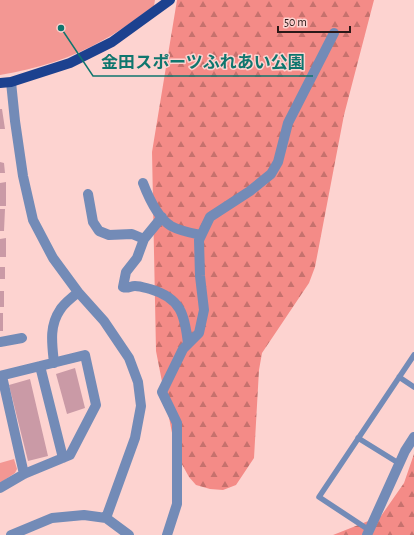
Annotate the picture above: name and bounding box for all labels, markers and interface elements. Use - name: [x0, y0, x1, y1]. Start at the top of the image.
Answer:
- scale bar: [278, 8, 350, 34]
- text: 50 m: [284, 16, 307, 28]
- callout: 金田スポーツふれあい公園: [93, 47, 313, 76]
- text: 金田スポーツふれあい公園: [101, 53, 305, 71]

